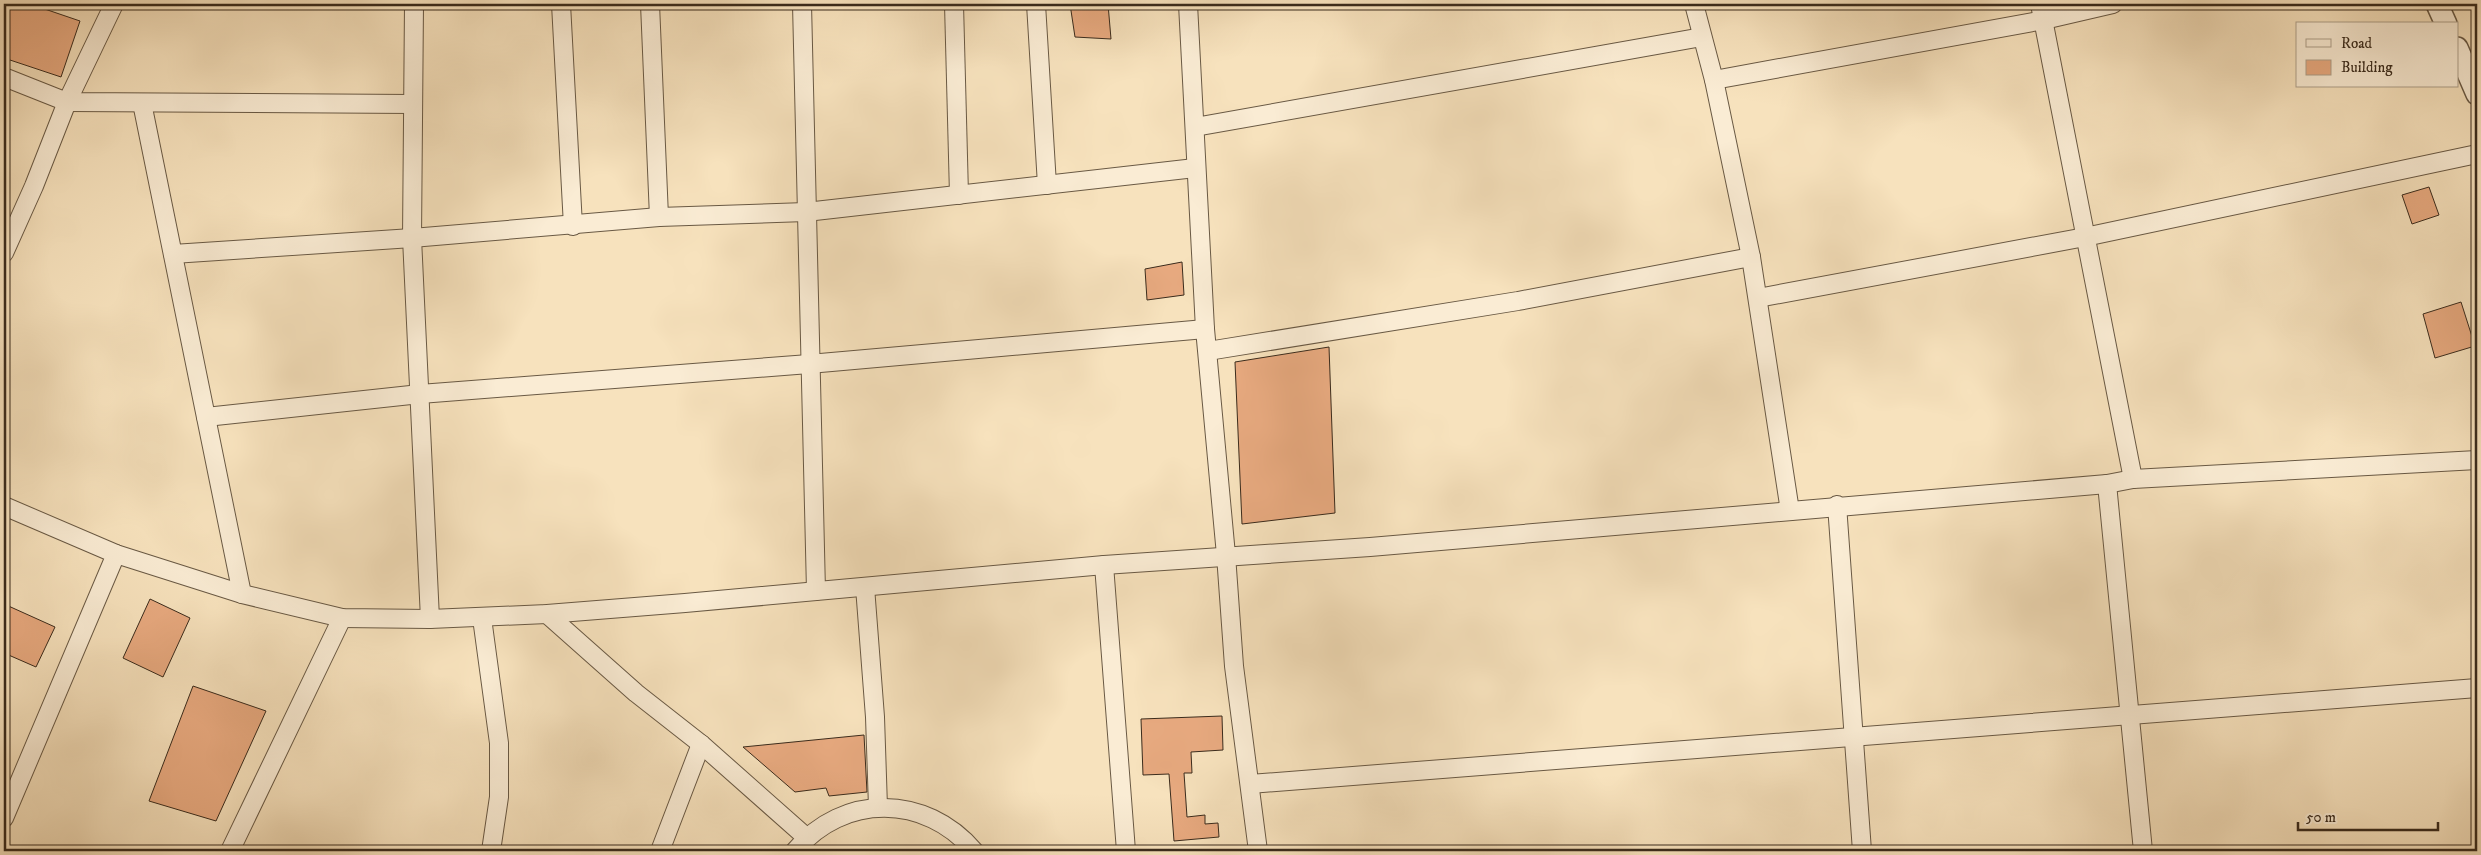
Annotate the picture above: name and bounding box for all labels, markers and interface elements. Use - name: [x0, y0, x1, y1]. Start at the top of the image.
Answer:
- legend: [2296, 22, 2458, 88]
- text: Road: [2341, 34, 2373, 53]
- text: Building: [2341, 58, 2393, 77]
- scale bar: [2298, 800, 2438, 832]
- text: 50 m: [2306, 808, 2336, 827]

